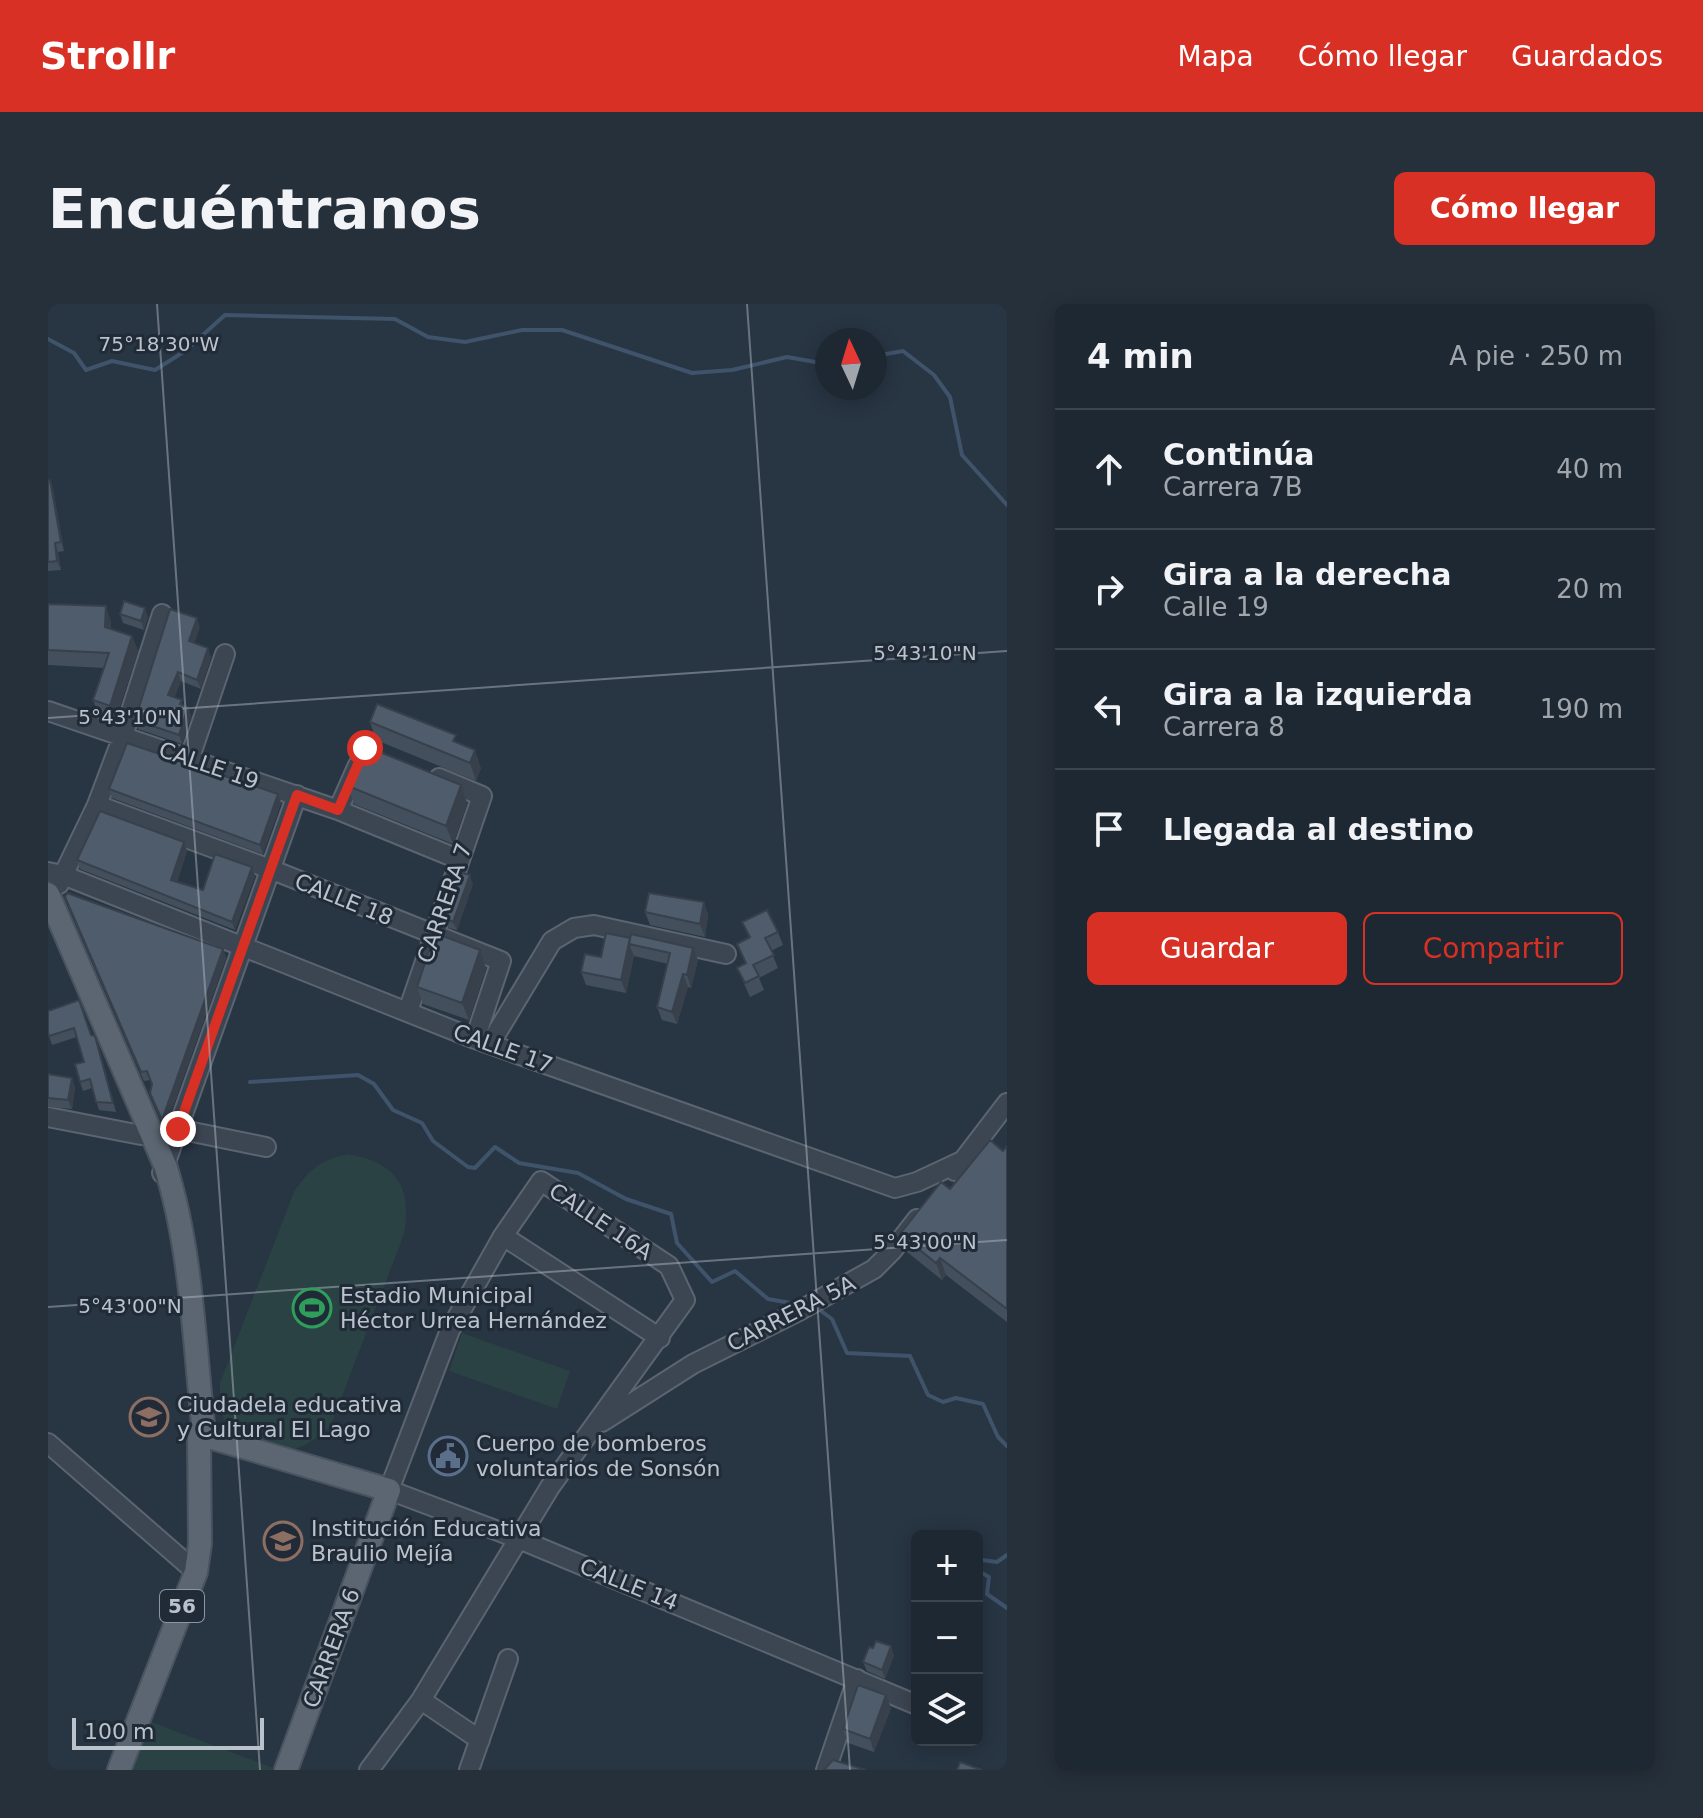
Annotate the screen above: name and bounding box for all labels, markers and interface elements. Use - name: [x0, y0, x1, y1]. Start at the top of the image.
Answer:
- text: Strollr: [40, 34, 175, 78]
- text: Mapa: [1177, 40, 1254, 73]
- text: Cómo llegar: [1298, 40, 1467, 73]
- text: Guardados: [1511, 40, 1663, 73]
- button: Cómo llegar: [1394, 172, 1655, 245]
- text: Encuéntranos: [48, 176, 481, 241]
- north arrow: [815, 328, 887, 400]
- text: 75°18'30"W: [99, 332, 220, 356]
- text: 4 min: [1087, 336, 1194, 376]
- text: A pie · 250 m: [1449, 341, 1623, 371]
- text: Continúa: [1163, 437, 1315, 472]
- icon: ahead: [1087, 447, 1131, 491]
- text: 40 m: [1556, 454, 1623, 484]
- text: Carrera 7B: [1163, 472, 1303, 502]
- text: Gira a la derecha: [1163, 557, 1451, 592]
- icon: right: [1087, 567, 1131, 611]
- text: 20 m: [1556, 574, 1623, 604]
- text: Calle 19: [1163, 592, 1269, 622]
- text: 5°43'10"N: [873, 641, 977, 665]
- text: Gira a la izquierda: [1163, 677, 1473, 712]
- icon: left: [1087, 687, 1131, 731]
- text: 190 m: [1540, 694, 1623, 724]
- text: 5°43'10"N: [78, 705, 182, 729]
- text: Carrera 8: [1163, 712, 1285, 742]
- route start: [347, 730, 383, 766]
- street label: CALLE 19: [156, 737, 262, 794]
- icon: arrive: [1087, 807, 1131, 851]
- text: Llegada al destino: [1163, 812, 1474, 847]
- street label: CARRERA 7: [412, 840, 477, 966]
- street label: CALLE 18: [291, 868, 397, 930]
- button: Guardar: [1087, 912, 1347, 985]
- button: Compartir: [1363, 912, 1623, 985]
- street label: CALLE 17: [450, 1019, 556, 1078]
- route end: [160, 1111, 196, 1147]
- street label: CALLE 16A: [544, 1178, 657, 1265]
- text: 5°43'00"N: [873, 1230, 977, 1254]
- street label: CARRERA 5A: [723, 1270, 859, 1356]
- place label: Estadio Municipal Héctor Urrea Hernández: [340, 1283, 607, 1333]
- sports icon: Estadio Municipal Héctor Urrea Hernández: [291, 1287, 333, 1329]
- text: 5°43'00"N: [78, 1294, 182, 1318]
- place label: Ciudadela educativa y Cultural El Lago: [177, 1392, 402, 1442]
- school or university icon: Ciudadela educativa y Cultural El Lago: [128, 1396, 170, 1438]
- place label: Cuerpo de bomberos voluntarios de Sonsón: [476, 1431, 720, 1481]
- public building icon: Cuerpo de bomberos voluntarios de Sonsón: [427, 1435, 469, 1477]
- place label: Institución Educativa Braulio Mejía: [311, 1516, 541, 1566]
- school or university icon: Institución Educativa Braulio Mejía: [262, 1520, 304, 1562]
- map controls: [911, 1530, 983, 1746]
- button: +: [911, 1530, 983, 1602]
- street label: CALLE 14: [576, 1553, 682, 1615]
- street label: CARRERA 6: [298, 1585, 365, 1711]
- road number: 56: [160, 1590, 204, 1622]
- button: −: [911, 1602, 983, 1674]
- button: layers: [911, 1674, 983, 1746]
- scale bar: [72, 1714, 264, 1750]
- text: 100 m: [84, 1719, 154, 1744]

